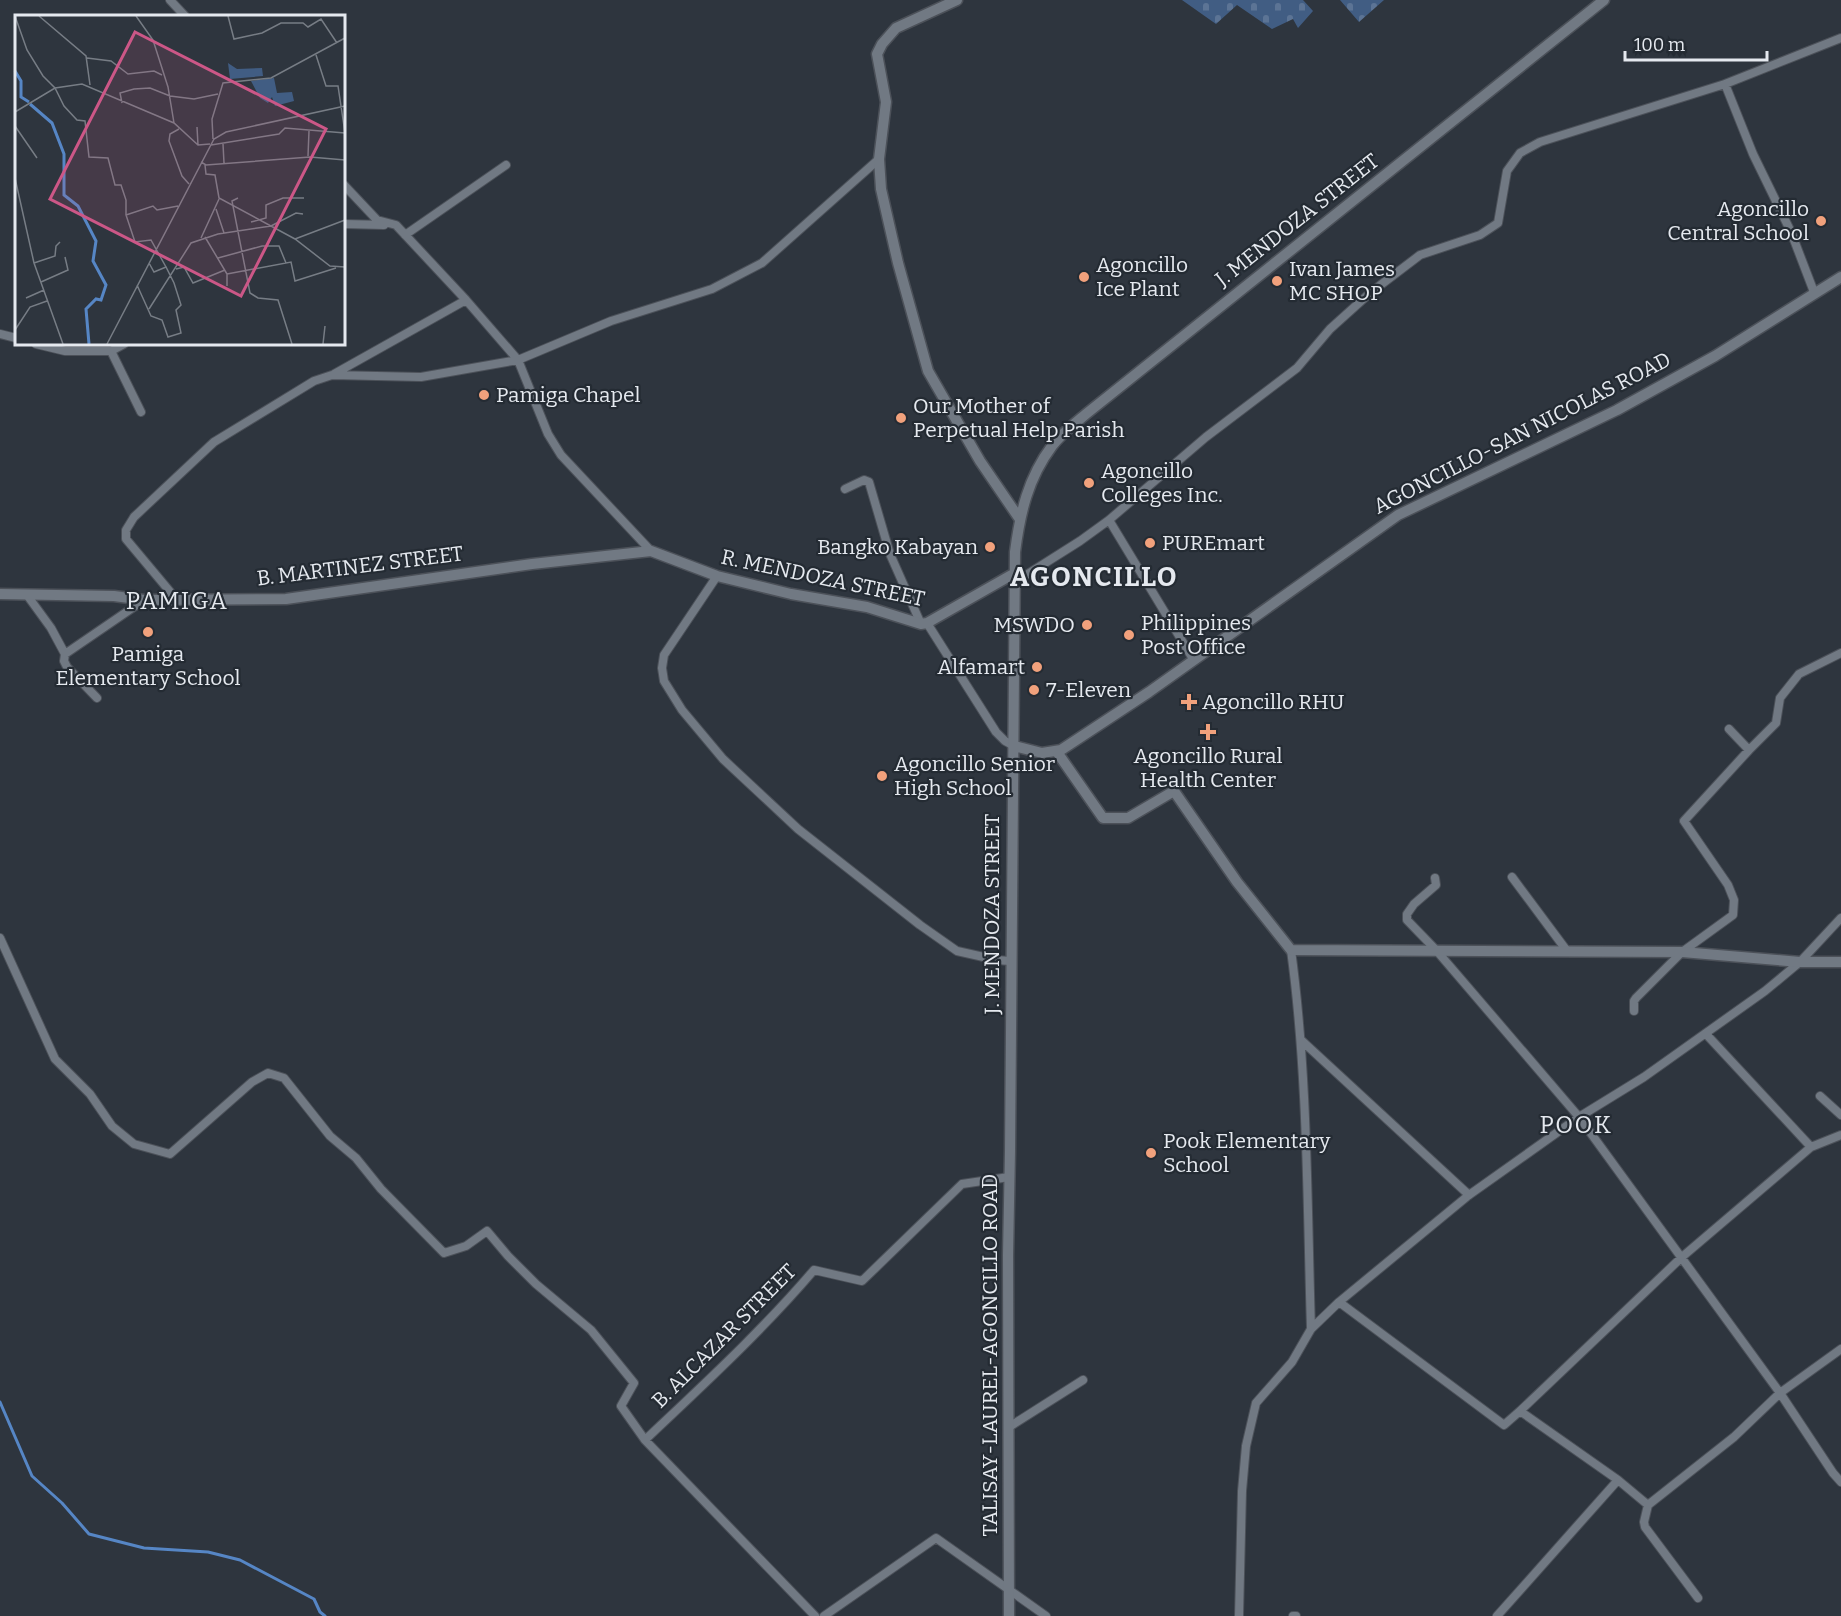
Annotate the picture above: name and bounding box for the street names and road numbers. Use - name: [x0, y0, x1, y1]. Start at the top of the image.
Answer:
- street label: J. MENDOZA STREET: [1209, 148, 1384, 293]
- street label: AGONCILLO-SAN NICOLAS ROAD: [1369, 346, 1675, 520]
- street label: B. MARTINEZ STREET: [255, 540, 465, 592]
- street label: R. MENDOZA STREET: [719, 544, 927, 612]
- street label: J. MENDOZA STREET: [979, 814, 1005, 1015]
- street label: TALISAY-LAUREL-AGONCILLO ROAD: [977, 1174, 1003, 1536]
- street label: B. ALCAZAR STREET: [646, 1258, 802, 1414]

